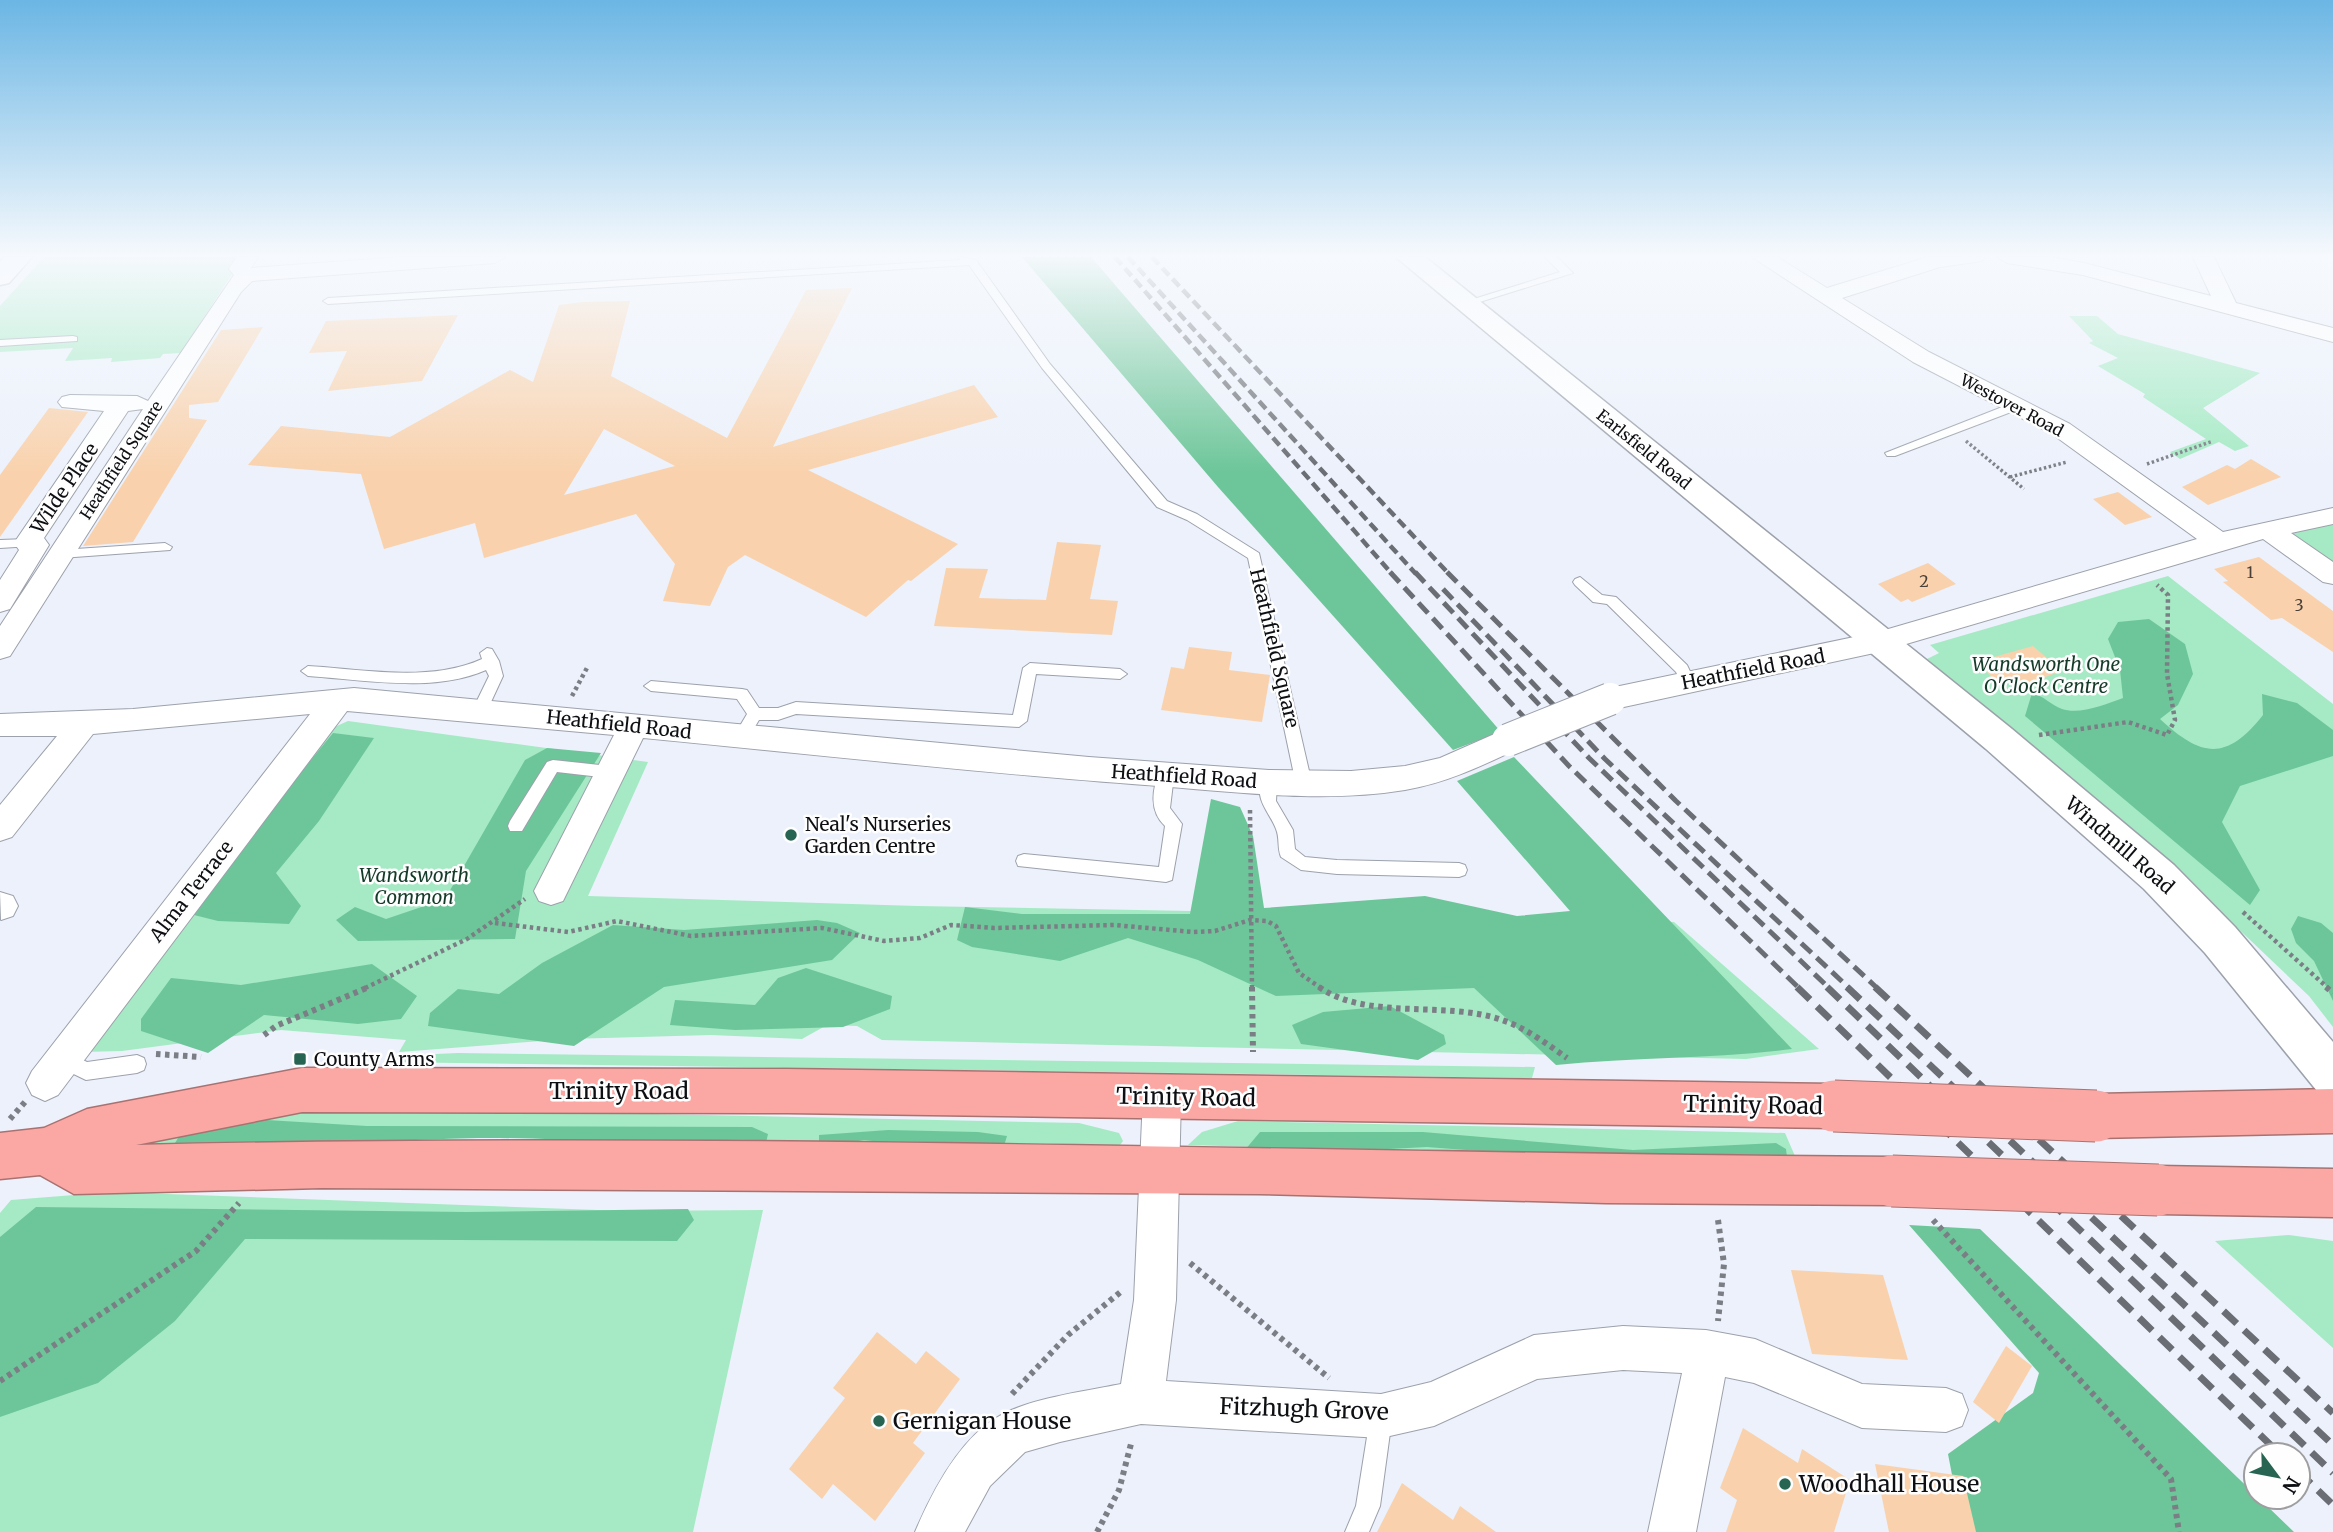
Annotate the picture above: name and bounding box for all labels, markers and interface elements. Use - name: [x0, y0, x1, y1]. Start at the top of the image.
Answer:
- street label: Westover Road: [1956, 369, 2067, 441]
- street label: Heathfield Square: [75, 397, 167, 523]
- street label: Earlsfield Road: [1593, 405, 1696, 493]
- street label: Wilde Place: [24, 438, 103, 539]
- house number: 1: [2246, 562, 2254, 582]
- street label: Heathfield Square: [1245, 566, 1305, 730]
- house number: 2: [1919, 571, 1929, 591]
- house number: 3: [2294, 595, 2304, 615]
- street label: Heathfield Road: [1679, 643, 1827, 695]
- park label: Wandsworth One O'Clock Centre: [1972, 652, 2121, 698]
- street label: Heathfield Road: [545, 704, 693, 744]
- street label: Heathfield Road: [1110, 759, 1258, 793]
- street label: Windmill Road: [2060, 791, 2179, 899]
- place label: Neal's Nurseries Garden Centre: [805, 812, 951, 858]
- marker: Neal's Nurseries Garden Centre: [783, 827, 799, 843]
- street label: Alma Terrace: [143, 835, 238, 947]
- park label: Wandsworth Common: [359, 863, 469, 909]
- place label: County Arms: [314, 1047, 435, 1071]
- marker: County Arms: [292, 1051, 308, 1067]
- street label: Trinity Road: [549, 1076, 689, 1105]
- street label: Trinity Road: [1116, 1081, 1256, 1112]
- street label: Trinity Road: [1683, 1089, 1823, 1120]
- street label: Fitzhugh Grove: [1219, 1391, 1389, 1426]
- place label: Gernigan House: [893, 1406, 1071, 1435]
- marker: Gernigan House: [871, 1413, 887, 1429]
- north arrow: [2242, 1441, 2312, 1511]
- place label: Woodhall House: [1798, 1469, 1979, 1498]
- text: N: [2277, 1472, 2306, 1498]
- marker: Woodhall House: [1777, 1476, 1793, 1492]

